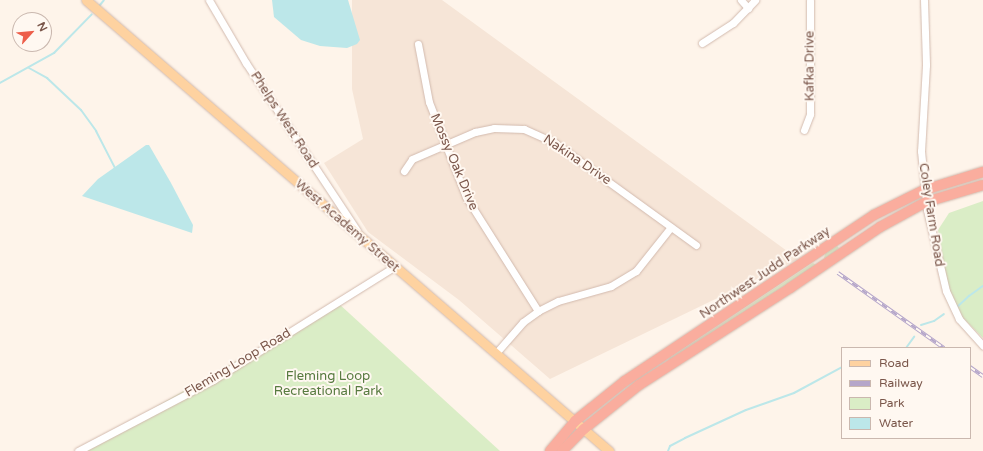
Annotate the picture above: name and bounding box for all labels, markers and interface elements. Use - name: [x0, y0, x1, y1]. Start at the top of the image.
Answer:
- north arrow: [12, 12, 52, 52]
- text: N: [34, 20, 50, 34]
- street label: Kafka Drive: [802, 31, 818, 101]
- street label: Phelps West Road: [247, 69, 321, 171]
- street label: Mossy Oak Drive: [427, 111, 481, 213]
- street label: Nakina Drive: [540, 132, 614, 188]
- street label: Coley Farm Road: [915, 162, 947, 268]
- street label: West Academy Street: [292, 176, 402, 276]
- street label: Northwest Judd Parkway: [697, 223, 833, 323]
- street label: Fleming Loop Road: [182, 325, 294, 401]
- legend: [841, 347, 971, 439]
- text: Road: [879, 356, 909, 370]
- park label: Fleming Loop Recreational Park: [274, 369, 382, 400]
- text: Railway: [879, 376, 923, 390]
- text: Park: [879, 396, 905, 410]
- text: Water: [879, 416, 913, 430]

